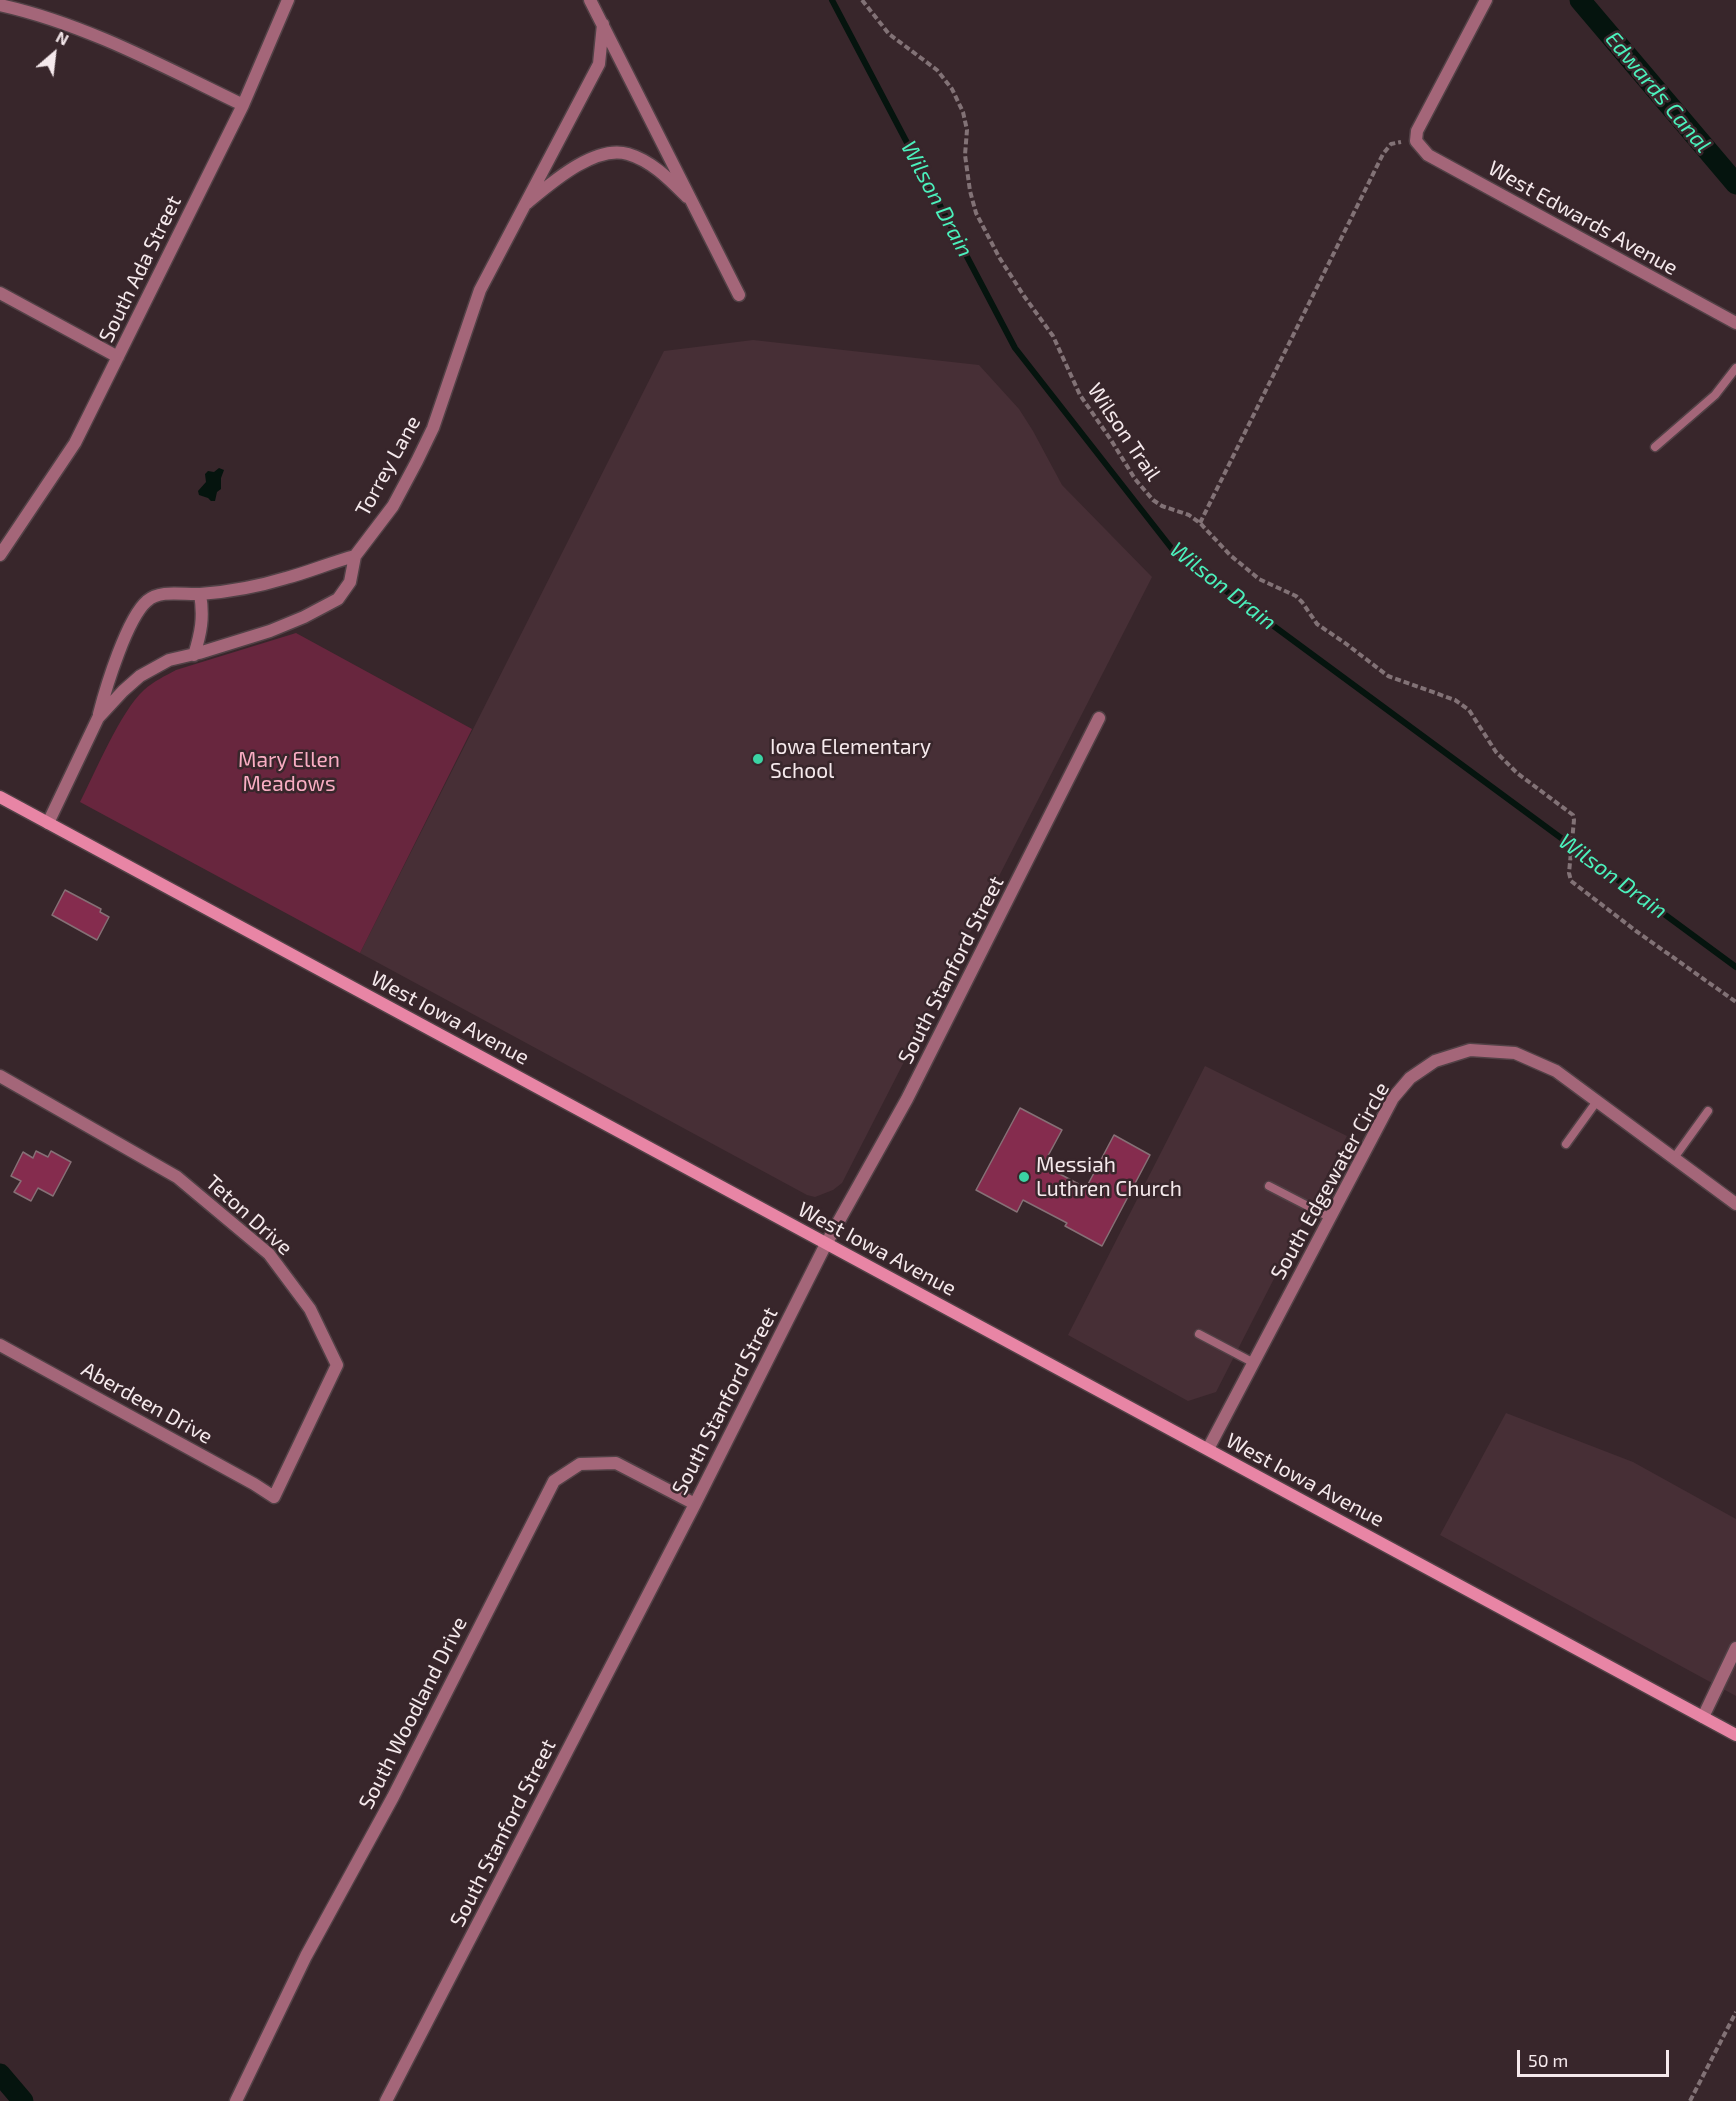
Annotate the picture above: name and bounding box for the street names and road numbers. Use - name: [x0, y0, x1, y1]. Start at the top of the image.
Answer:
- street label: West Edwards Avenue: [1484, 155, 1682, 281]
- street label: South Ada Street: [94, 191, 186, 347]
- street label: Wilson Trail: [1082, 378, 1166, 486]
- street label: Torrey Lane: [350, 411, 426, 521]
- street label: South Stanford Street: [893, 872, 1009, 1068]
- street label: West Iowa Avenue: [367, 966, 533, 1070]
- street label: South Edgewater Circle: [1265, 1078, 1395, 1284]
- street label: Teton Drive: [201, 1170, 297, 1260]
- street label: West Iowa Avenue: [794, 1197, 960, 1301]
- street label: South Stanford Street: [667, 1303, 783, 1499]
- street label: Aberdeen Drive: [77, 1357, 217, 1449]
- street label: West Iowa Avenue: [1222, 1428, 1388, 1532]
- street label: South Woodland Drive: [354, 1613, 472, 1813]
- street label: South Stanford Street: [445, 1735, 561, 1931]

